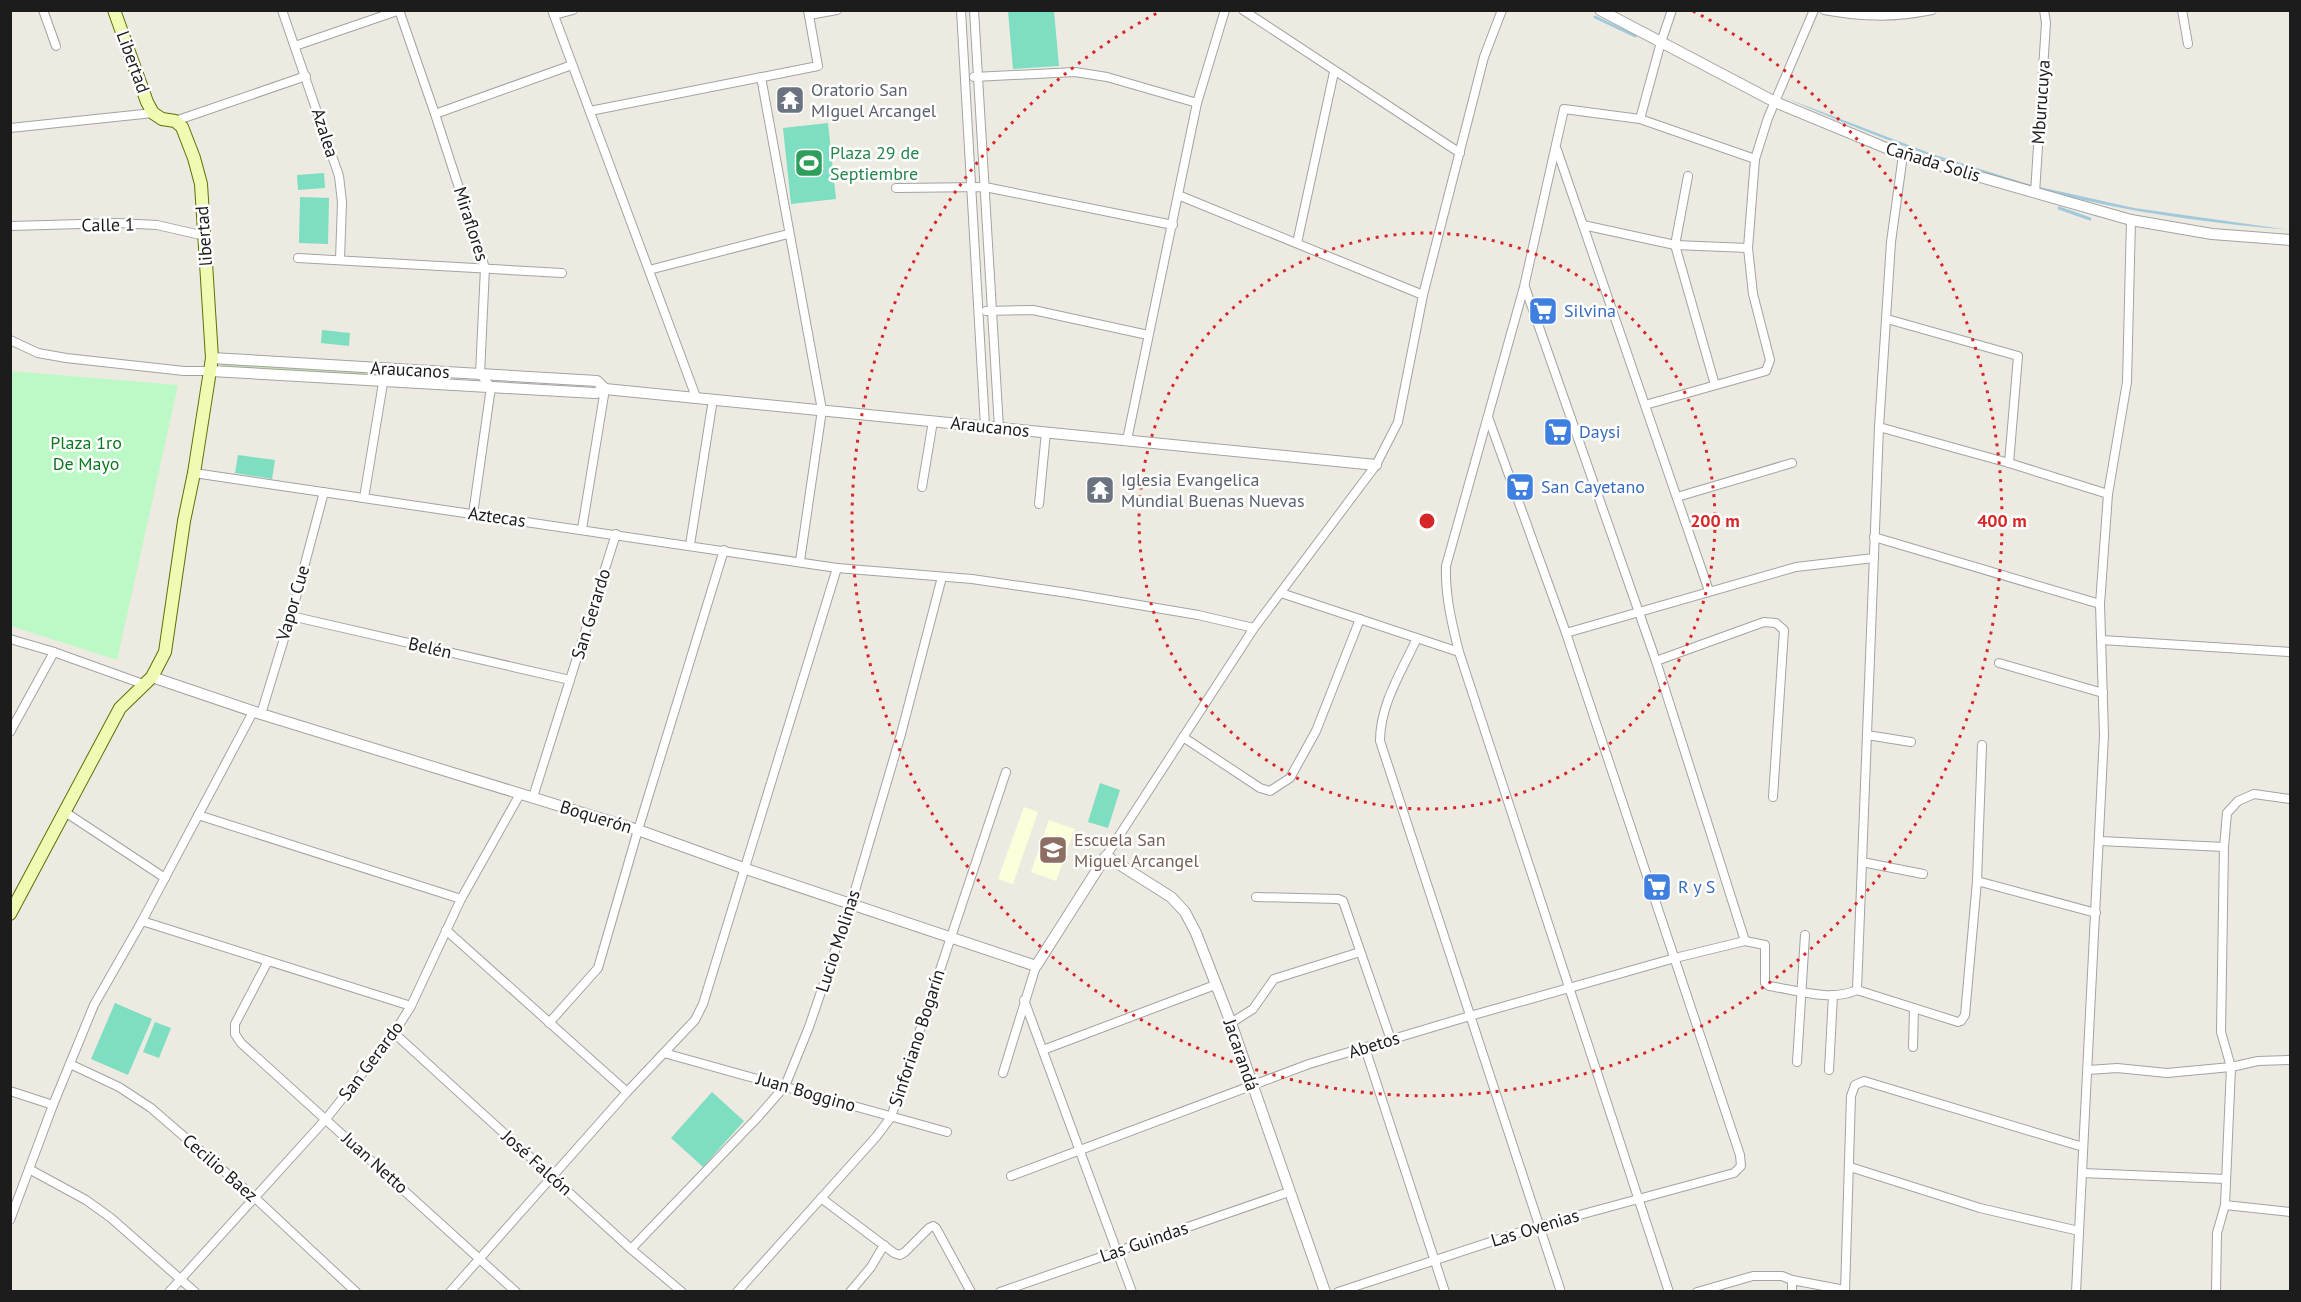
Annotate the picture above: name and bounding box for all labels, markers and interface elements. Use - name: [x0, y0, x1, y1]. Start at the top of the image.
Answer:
- street label: Libertad: [112, 28, 155, 96]
- street label: Mburucuya: [2026, 59, 2055, 145]
- place label: Oratorio San MIguel Arcangel: [811, 78, 937, 122]
- temple icon: Oratorio San MIguel Arcangel: [774, 84, 806, 116]
- street label: Azalea: [307, 105, 344, 160]
- street label: Cañada Solis: [1883, 136, 1983, 187]
- place label: Plaza 29 de Septiembre: [830, 141, 919, 185]
- sports icon: Plaza 29 de Septiembre: [793, 147, 825, 179]
- street label: Miraflores: [449, 184, 494, 264]
- street label: libertad: [190, 205, 217, 267]
- street label: Calle 1: [81, 213, 135, 236]
- supermarket icon: Silvina: [1527, 295, 1559, 327]
- place label: Silvina: [1564, 299, 1616, 322]
- street label: Araucanos: [370, 356, 450, 383]
- street label: Araucanos: [949, 411, 1031, 442]
- supermarket icon: Daysi: [1542, 416, 1574, 448]
- place label: Daysi: [1579, 420, 1621, 443]
- park label: Plaza 1ro De Mayo: [50, 431, 122, 475]
- place label: Iglesia Evangelica Mundial Buenas Nuevas: [1121, 468, 1305, 512]
- supermarket icon: San Cayetano: [1504, 471, 1536, 503]
- temple icon: Iglesia Evangelica Mundial Buenas Nuevas: [1084, 474, 1116, 506]
- place label: San Cayetano: [1541, 475, 1645, 498]
- street label: Aztecas: [467, 501, 527, 532]
- text: 200 m: [1690, 509, 1740, 532]
- text: 400 m: [1977, 509, 2027, 532]
- centre of rings: [1417, 511, 1437, 531]
- street label: Vapor Cue: [271, 562, 314, 644]
- street label: San Gerardo: [566, 566, 615, 662]
- street label: Belén: [406, 631, 454, 664]
- street label: Boquerón: [557, 795, 635, 838]
- place label: Escuela San Miguel Arcangel: [1074, 828, 1199, 872]
- school or university icon: Escuela San Miguel Arcangel: [1037, 834, 1069, 866]
- supermarket icon: R y S: [1641, 871, 1673, 903]
- place label: R y S: [1678, 875, 1715, 898]
- street label: Lucio Molinas: [810, 887, 865, 995]
- street label: Sinforiano Bogarín: [883, 966, 950, 1109]
- street label: Jacarandá: [1218, 1015, 1265, 1094]
- street label: San Gerardo: [333, 1016, 408, 1105]
- street label: Abetos: [1345, 1026, 1402, 1063]
- street label: Juan Boggino: [753, 1066, 858, 1117]
- street label: José Falcón: [497, 1124, 577, 1200]
- street label: Juan Netto: [337, 1126, 413, 1198]
- street label: Cecilio Baez: [178, 1129, 263, 1207]
- street label: Las Ovenias: [1488, 1203, 1582, 1252]
- street label: Las Guindas: [1097, 1216, 1191, 1267]

